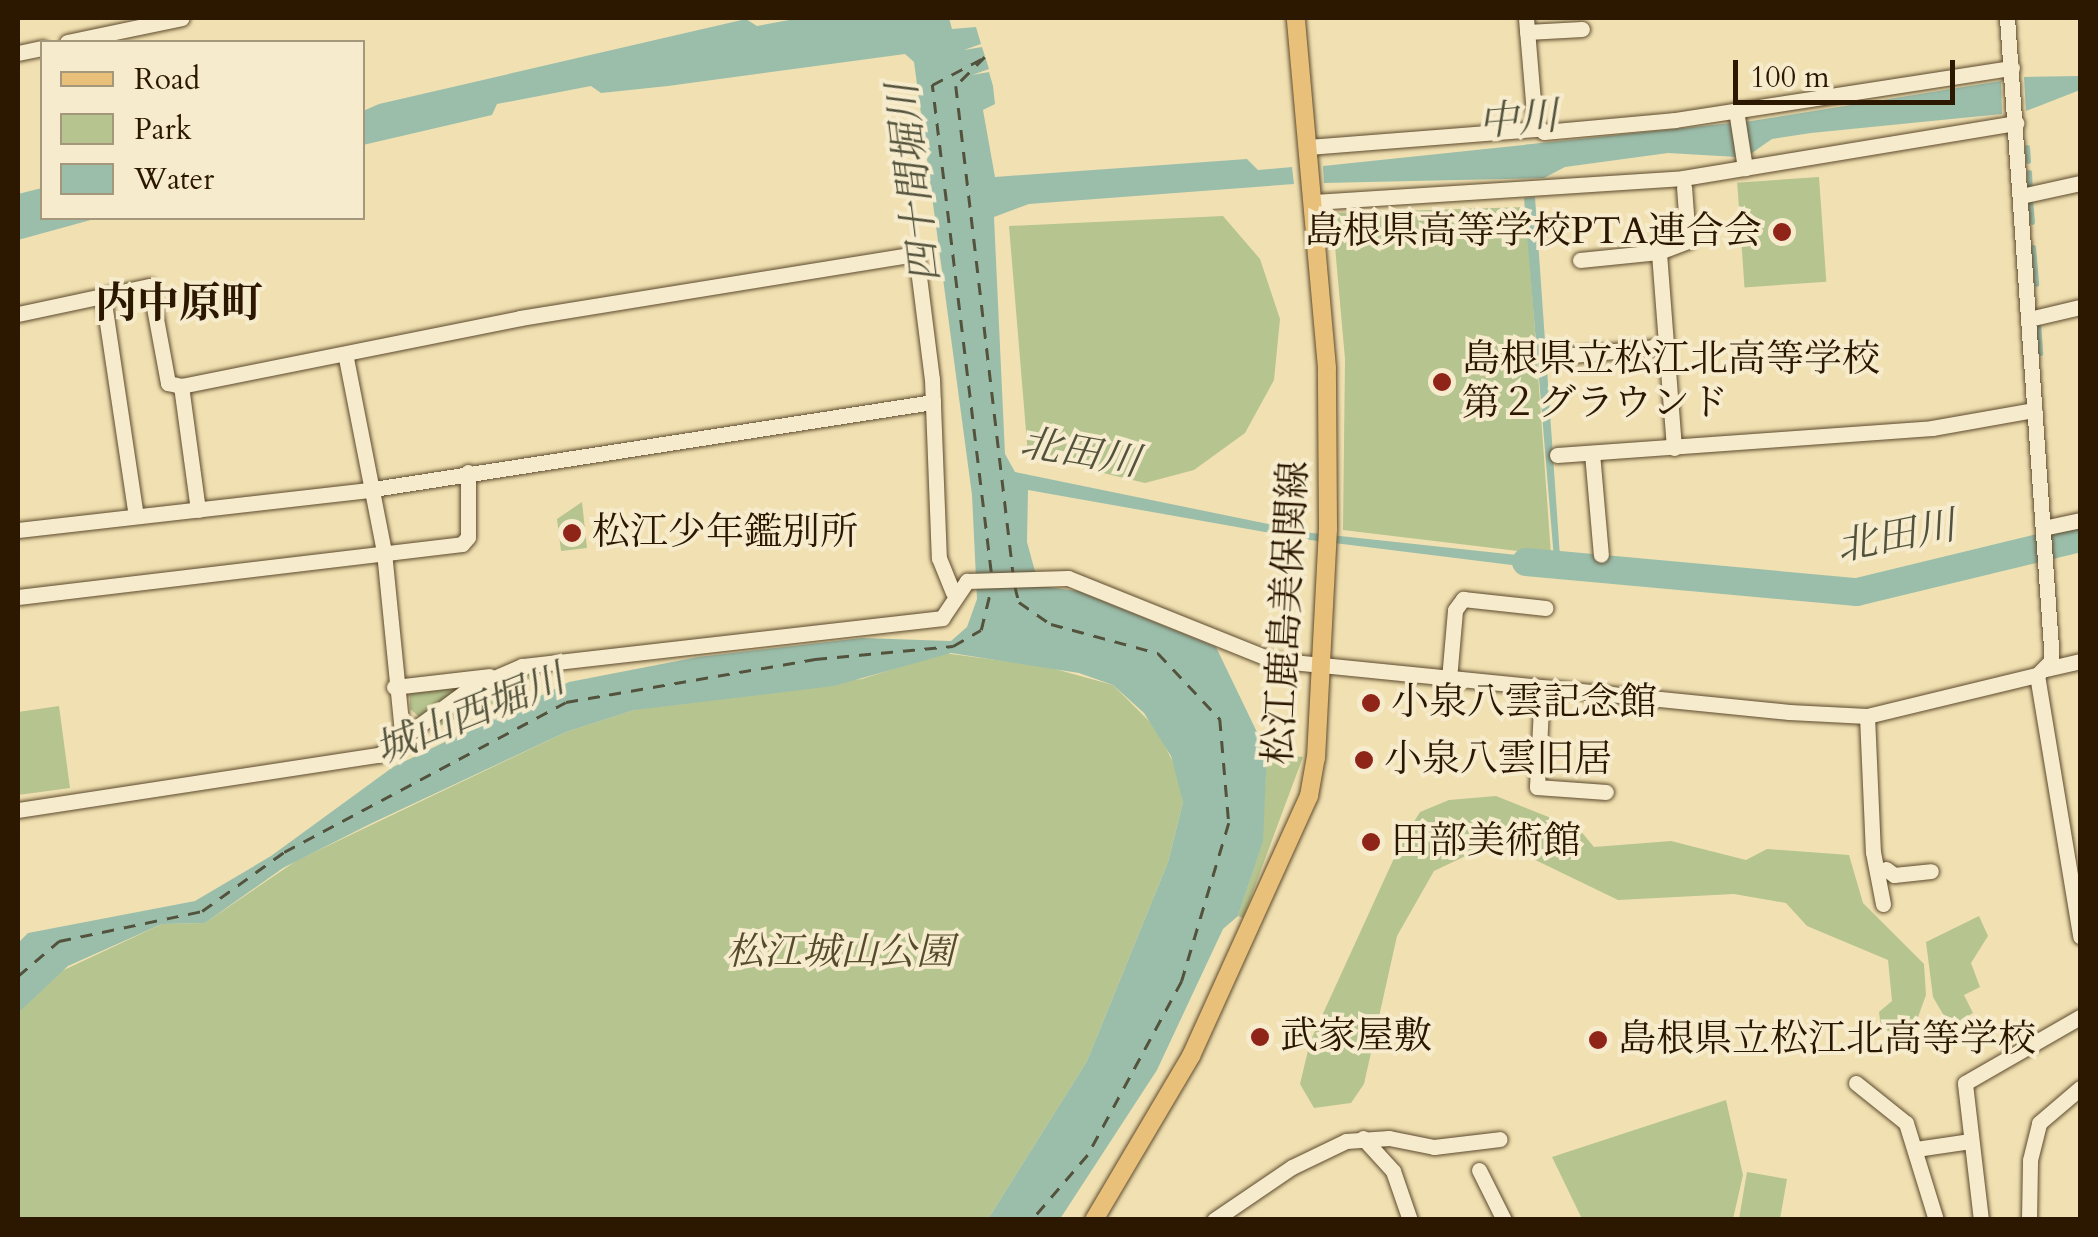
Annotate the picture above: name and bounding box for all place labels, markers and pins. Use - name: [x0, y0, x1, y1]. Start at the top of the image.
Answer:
- place label: 島根県高等学校PTA連合会: [1305, 209, 1762, 255]
- marker: 島根県高等学校PTA連合会: [1771, 221, 1793, 243]
- place label: 島根県立松江北高等学校 第２グラウンド: [1462, 337, 1880, 426]
- marker: 島根県立松江北高等学校 第２グラウンド: [1431, 371, 1453, 393]
- place label: 松江少年鑑別所: [592, 510, 858, 556]
- marker: 松江少年鑑別所: [561, 522, 583, 544]
- place label: 小泉八雲記念館: [1391, 680, 1657, 726]
- marker: 小泉八雲記念館: [1360, 692, 1382, 714]
- place label: 小泉八雲旧居: [1384, 737, 1612, 783]
- marker: 小泉八雲旧居: [1353, 749, 1375, 771]
- place label: 田部美術館: [1391, 819, 1581, 865]
- marker: 田部美術館: [1360, 831, 1382, 853]
- place label: 武家屋敷: [1280, 1014, 1432, 1060]
- place label: 島根県立松江北高等学校: [1618, 1017, 2036, 1063]
- marker: 武家屋敷: [1249, 1026, 1271, 1048]
- marker: 島根県立松江北高等学校: [1587, 1029, 1609, 1051]

